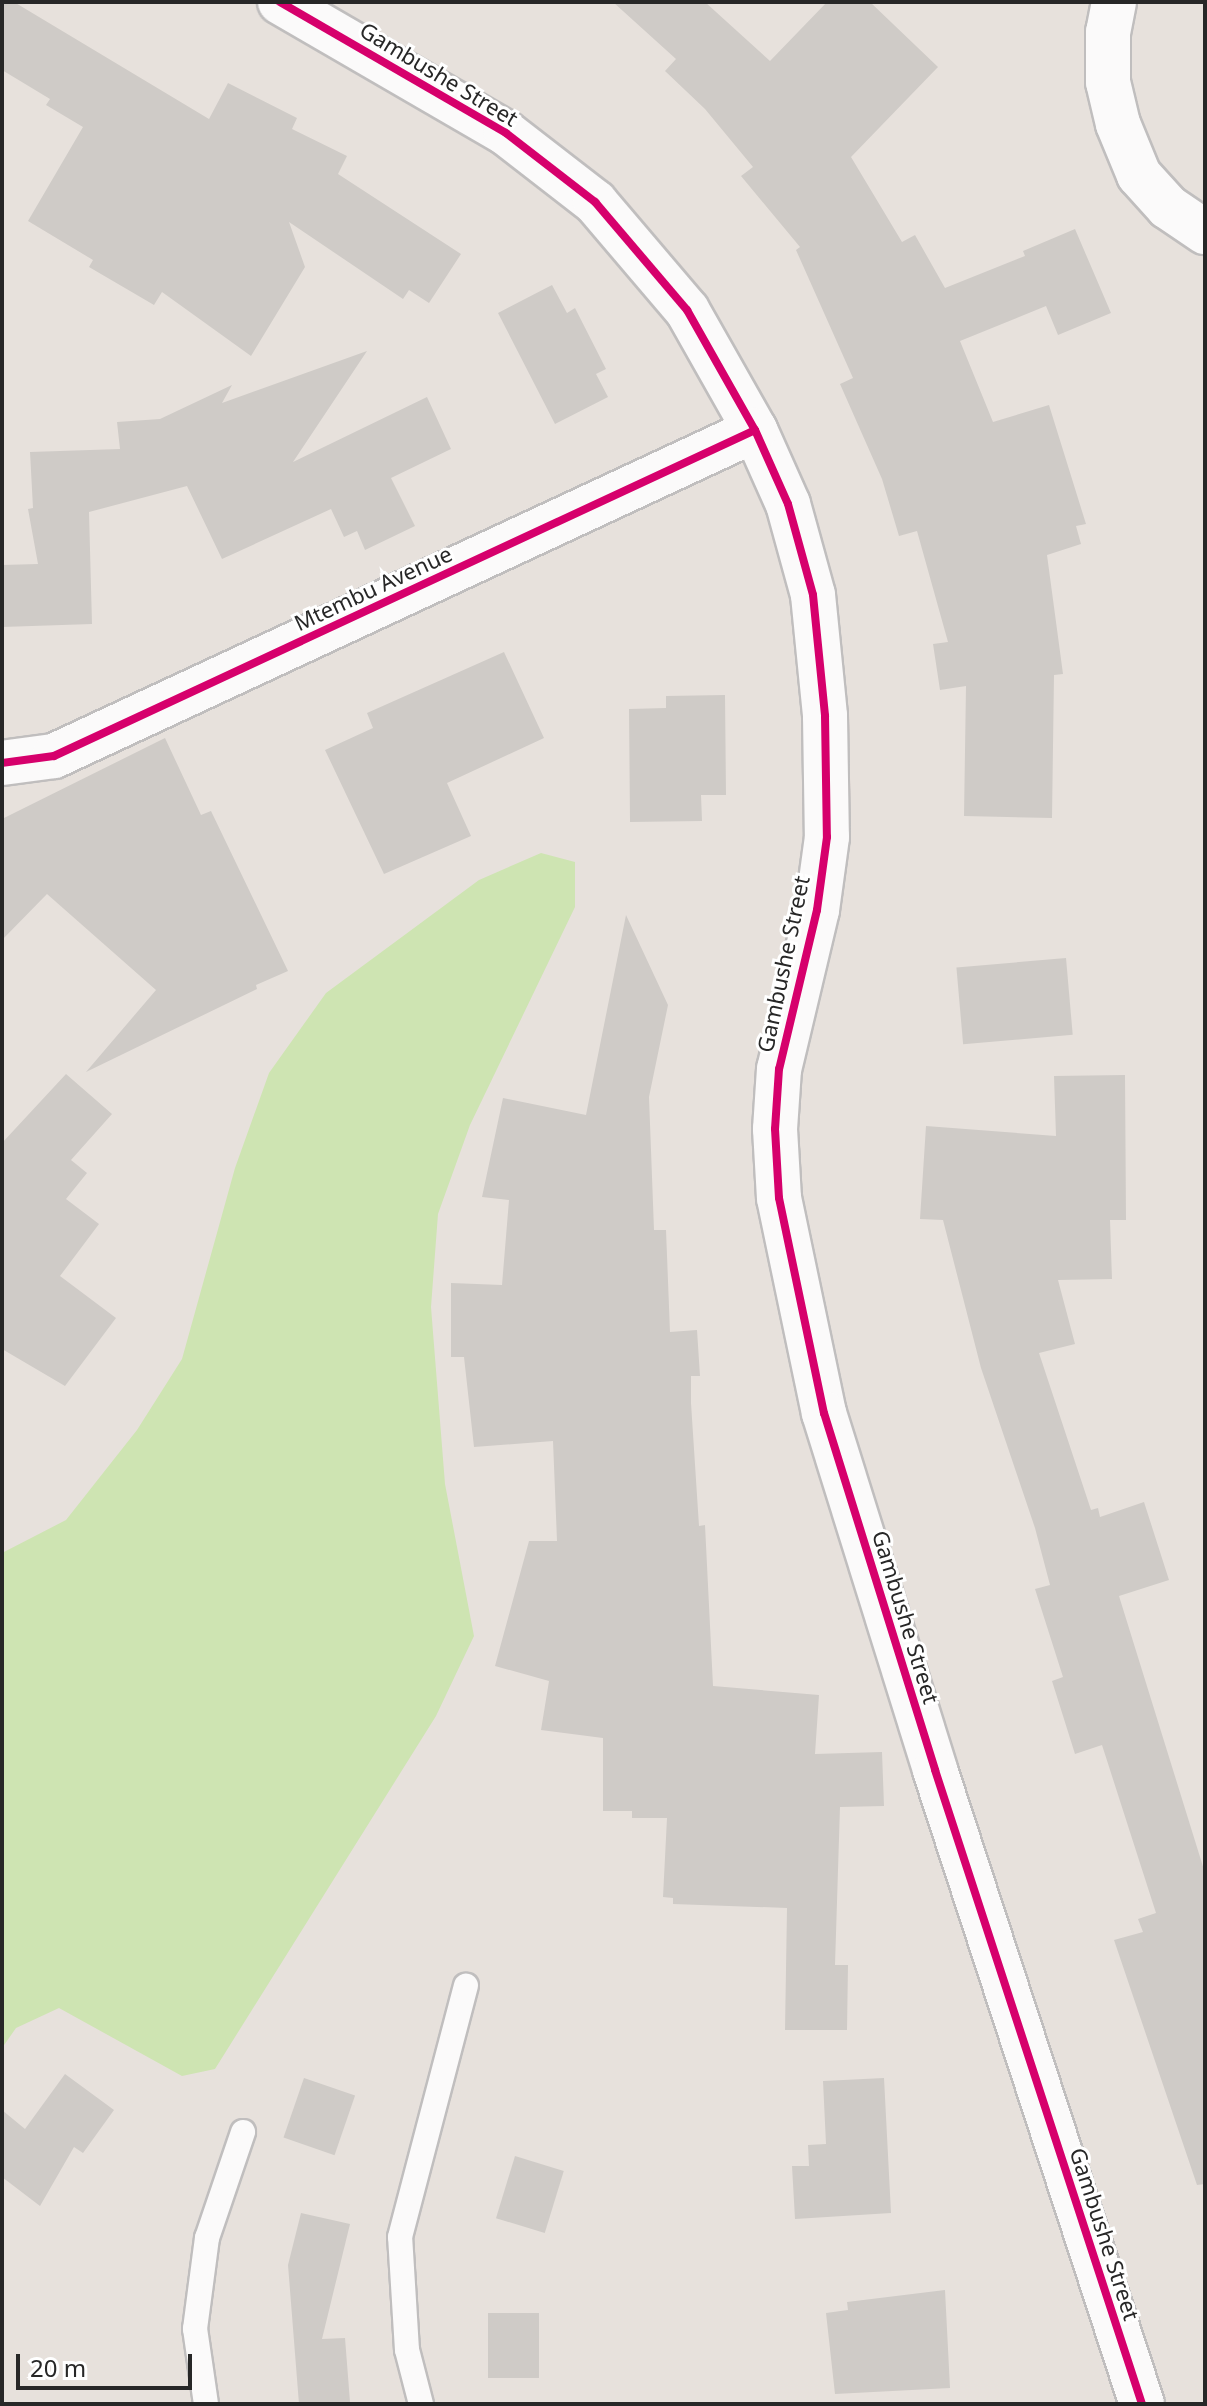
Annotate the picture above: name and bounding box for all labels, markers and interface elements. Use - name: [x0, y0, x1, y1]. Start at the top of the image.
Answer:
- street label: Gambushe Street: [355, 16, 523, 132]
- street label: Mtembu Avenue: [290, 540, 456, 636]
- street label: Gambushe Street: [751, 873, 815, 1055]
- street label: Gambushe Street: [867, 1527, 945, 1707]
- street label: Gambushe Street: [1065, 2144, 1145, 2324]
- scale bar: [20, 2338, 196, 2388]
- text: 20 m: [30, 2351, 86, 2384]

